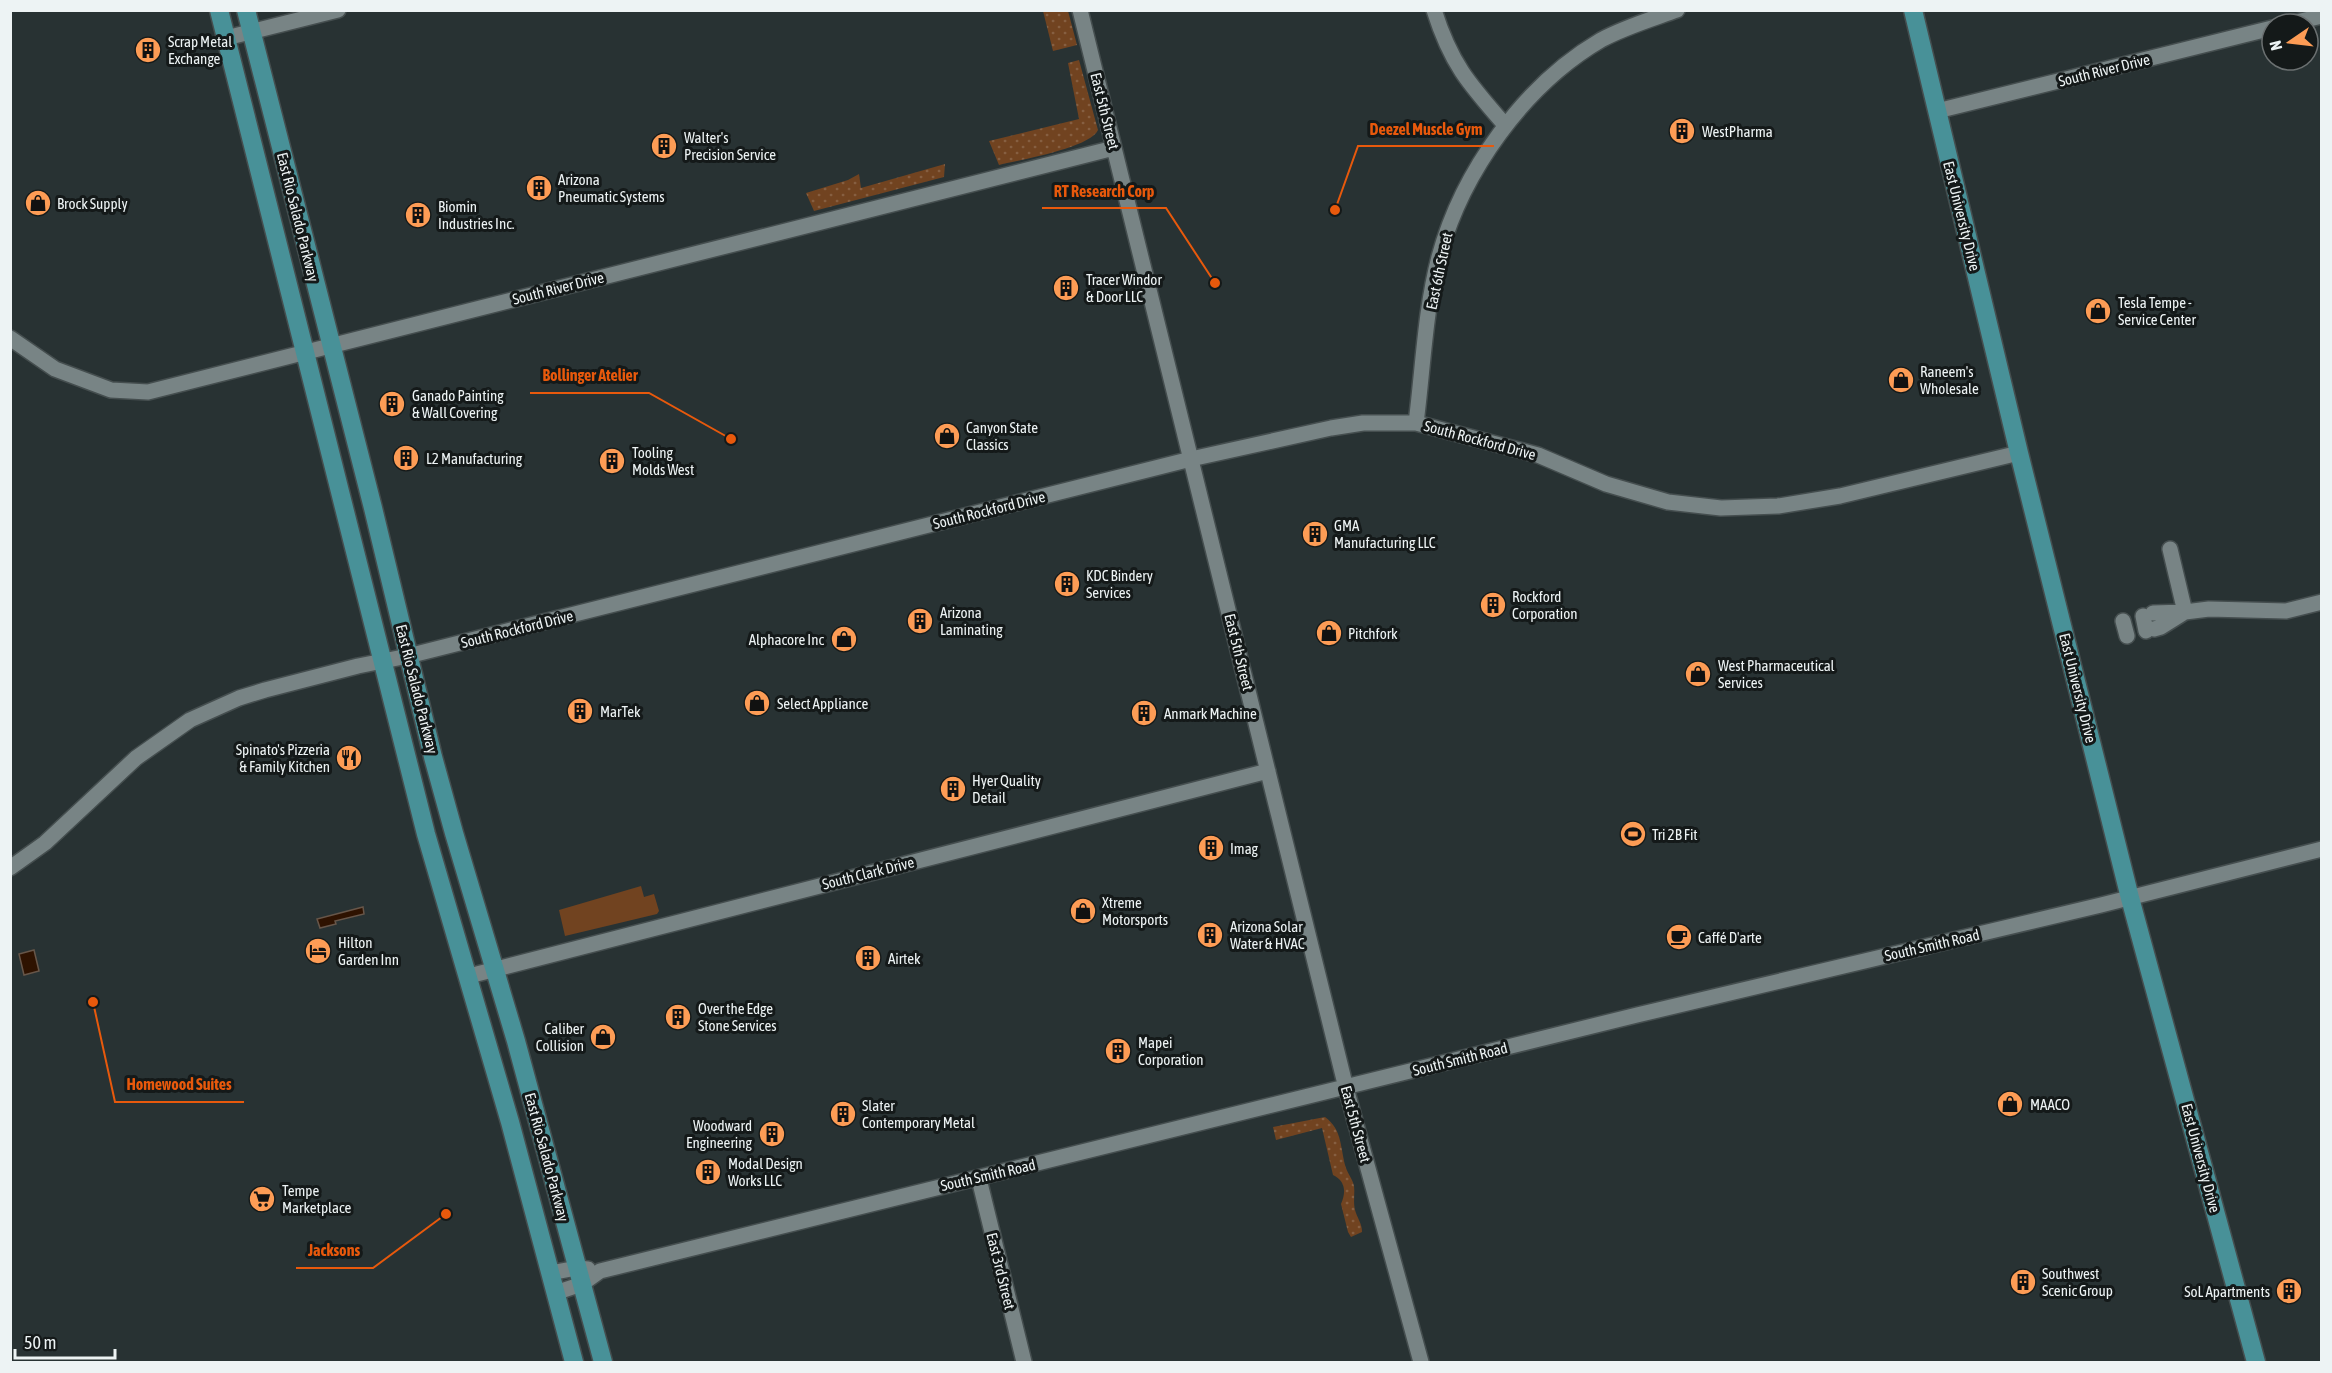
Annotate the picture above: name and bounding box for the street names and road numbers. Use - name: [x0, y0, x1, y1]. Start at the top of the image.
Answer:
- street label: South River Drive: [2057, 50, 2152, 90]
- street label: East 5th Street: [1087, 71, 1123, 151]
- street label: East Rio Salado Parkway: [274, 151, 322, 283]
- street label: East University Drive: [1940, 159, 1984, 273]
- street label: East 6th Street: [1423, 231, 1455, 311]
- street label: South River Drive: [511, 268, 606, 308]
- street label: South Rockford Drive: [1422, 417, 1538, 463]
- street label: South Rockford Drive: [931, 488, 1047, 532]
- street label: South Rockford Drive: [459, 607, 575, 651]
- street label: East 5th Street: [1221, 612, 1257, 692]
- street label: East Rio Salado Parkway: [393, 623, 441, 755]
- street label: East University Drive: [2056, 631, 2100, 745]
- street label: South Clark Drive: [820, 853, 916, 893]
- street label: South Smith Road: [1883, 926, 1981, 964]
- street label: South Smith Road: [1411, 1039, 1509, 1079]
- street label: East 5th Street: [1338, 1084, 1374, 1164]
- street label: East Rio Salado Parkway: [522, 1091, 572, 1223]
- street label: East University Drive: [2178, 1102, 2224, 1215]
- street label: South Smith Road: [939, 1156, 1037, 1194]
- street label: East 3rd Street: [983, 1231, 1019, 1311]

